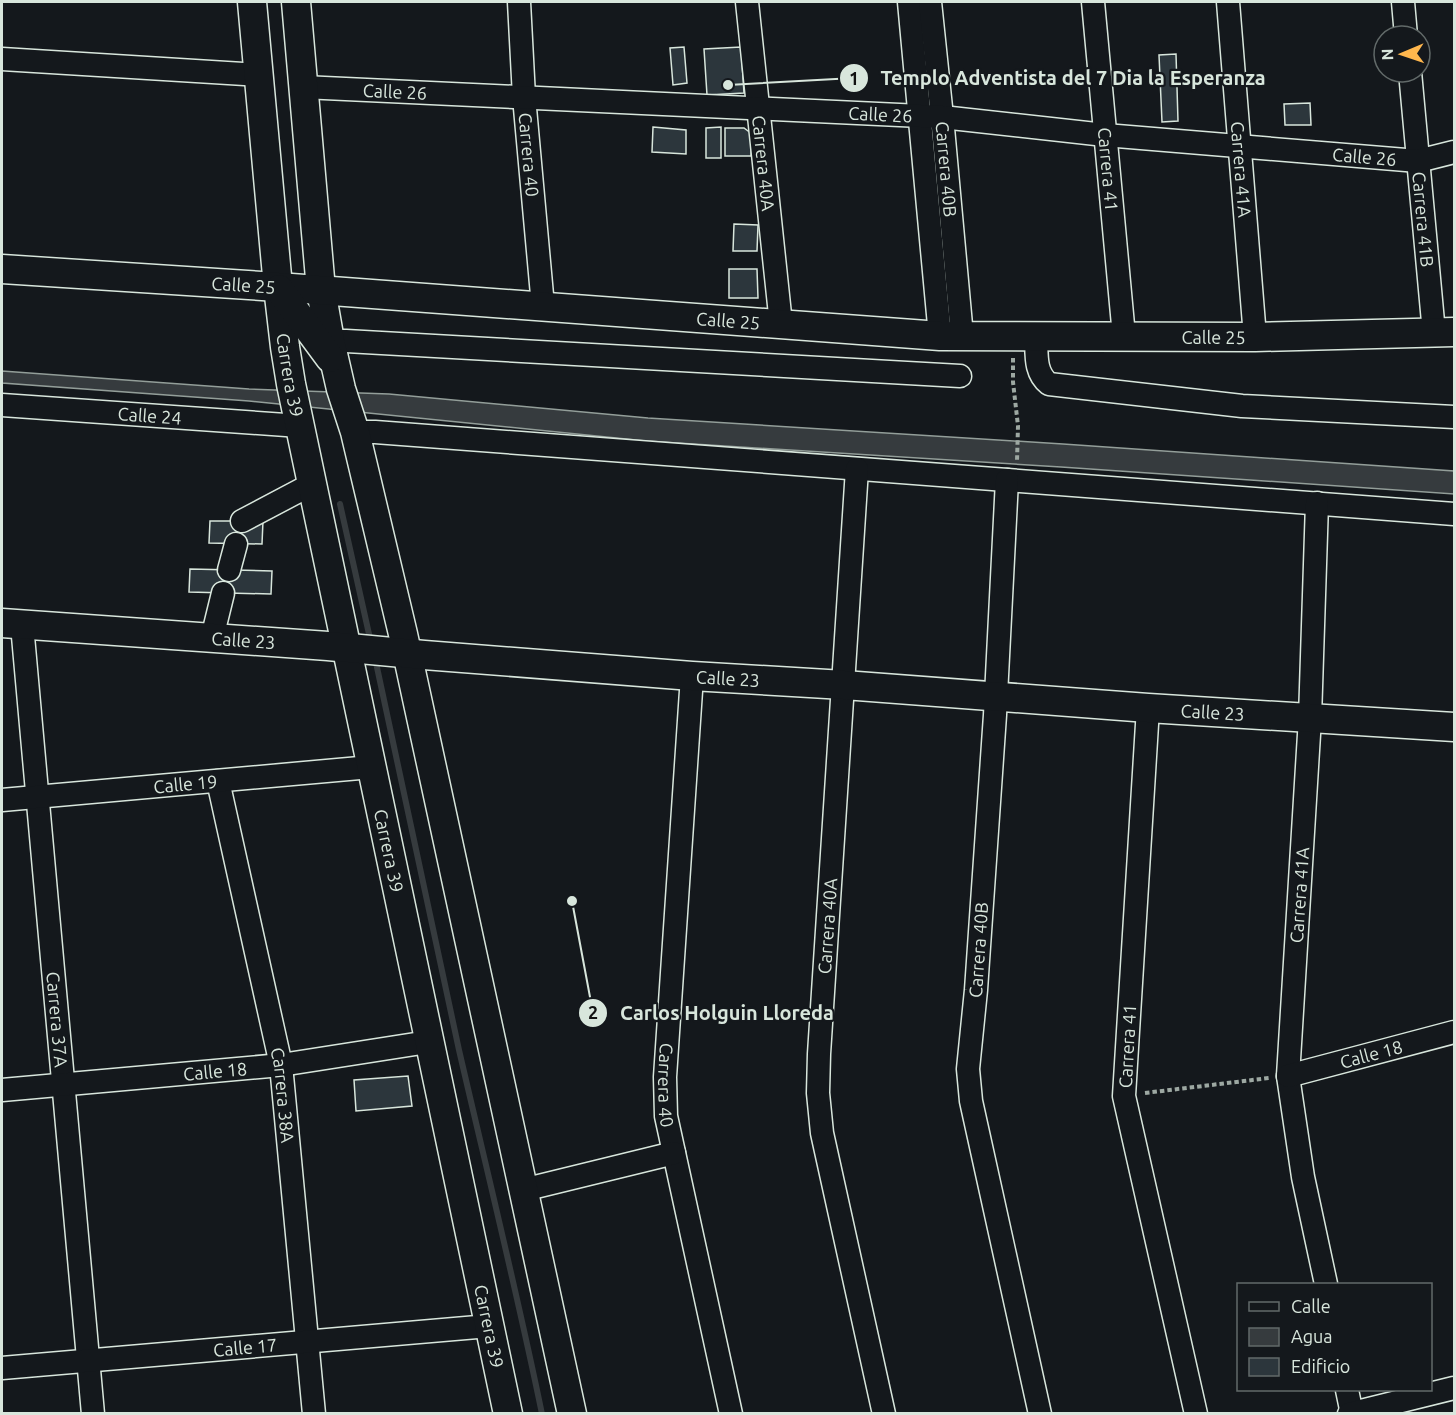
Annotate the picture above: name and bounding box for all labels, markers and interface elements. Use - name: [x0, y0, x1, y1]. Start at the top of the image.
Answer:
- north arrow: [1372, 24, 1432, 84]
- text: N: [1378, 48, 1396, 61]
- callout: Templo Adventista del 7 Dia la Esperanza: [839, 59, 1278, 97]
- text: Templo Adventista del 7 Dia la Esperanza: [880, 66, 1266, 89]
- text: 1: [849, 68, 859, 88]
- street label: Calle 26: [362, 80, 427, 103]
- street label: Calle 26: [848, 103, 913, 126]
- street label: Carrera 40: [515, 112, 543, 198]
- street label: Carrera 40A: [749, 114, 779, 212]
- street label: Carrera 40B: [932, 121, 961, 218]
- street label: Carrera 41A: [1228, 121, 1255, 218]
- street label: Carrera 41: [1095, 126, 1122, 212]
- street label: Calle 26: [1332, 144, 1397, 169]
- street label: Carrera 41B: [1409, 171, 1438, 268]
- street label: Calle 25: [211, 273, 276, 297]
- street label: Calle 25: [695, 308, 761, 333]
- street label: Calle 25: [1181, 327, 1246, 347]
- street label: Carrera 39: [273, 332, 308, 418]
- street label: Calle 24: [117, 403, 182, 428]
- street label: Calle 23: [211, 628, 276, 652]
- street label: Calle 23: [695, 666, 760, 690]
- street label: Calle 23: [1180, 700, 1245, 724]
- street label: Calle 19: [152, 771, 218, 796]
- street label: Carrera 39: [371, 807, 408, 894]
- street label: Carrera 41A: [1286, 846, 1312, 944]
- street label: Carrera 40A: [814, 877, 840, 975]
- street label: Carrera 40B: [965, 902, 991, 998]
- street label: Carrera 37A: [43, 971, 72, 1068]
- callout: Carlos Holguin Lloreda: [578, 994, 846, 1032]
- text: Carlos Holguin Lloreda: [620, 1001, 834, 1024]
- text: 2: [588, 1002, 598, 1022]
- street label: Carrera 41: [1115, 1003, 1139, 1089]
- street label: Calle 18: [1338, 1036, 1405, 1072]
- street label: Carrera 40: [655, 1042, 678, 1129]
- street label: Carrera 38A: [267, 1045, 298, 1144]
- street label: Calle 18: [182, 1058, 248, 1084]
- street label: Carrera 39: [471, 1283, 508, 1370]
- legend: [1237, 1283, 1432, 1391]
- text: Calle: [1291, 1296, 1331, 1316]
- text: Agua: [1291, 1326, 1333, 1346]
- street label: Calle 17: [212, 1334, 278, 1360]
- text: Edificio: [1291, 1356, 1350, 1376]

